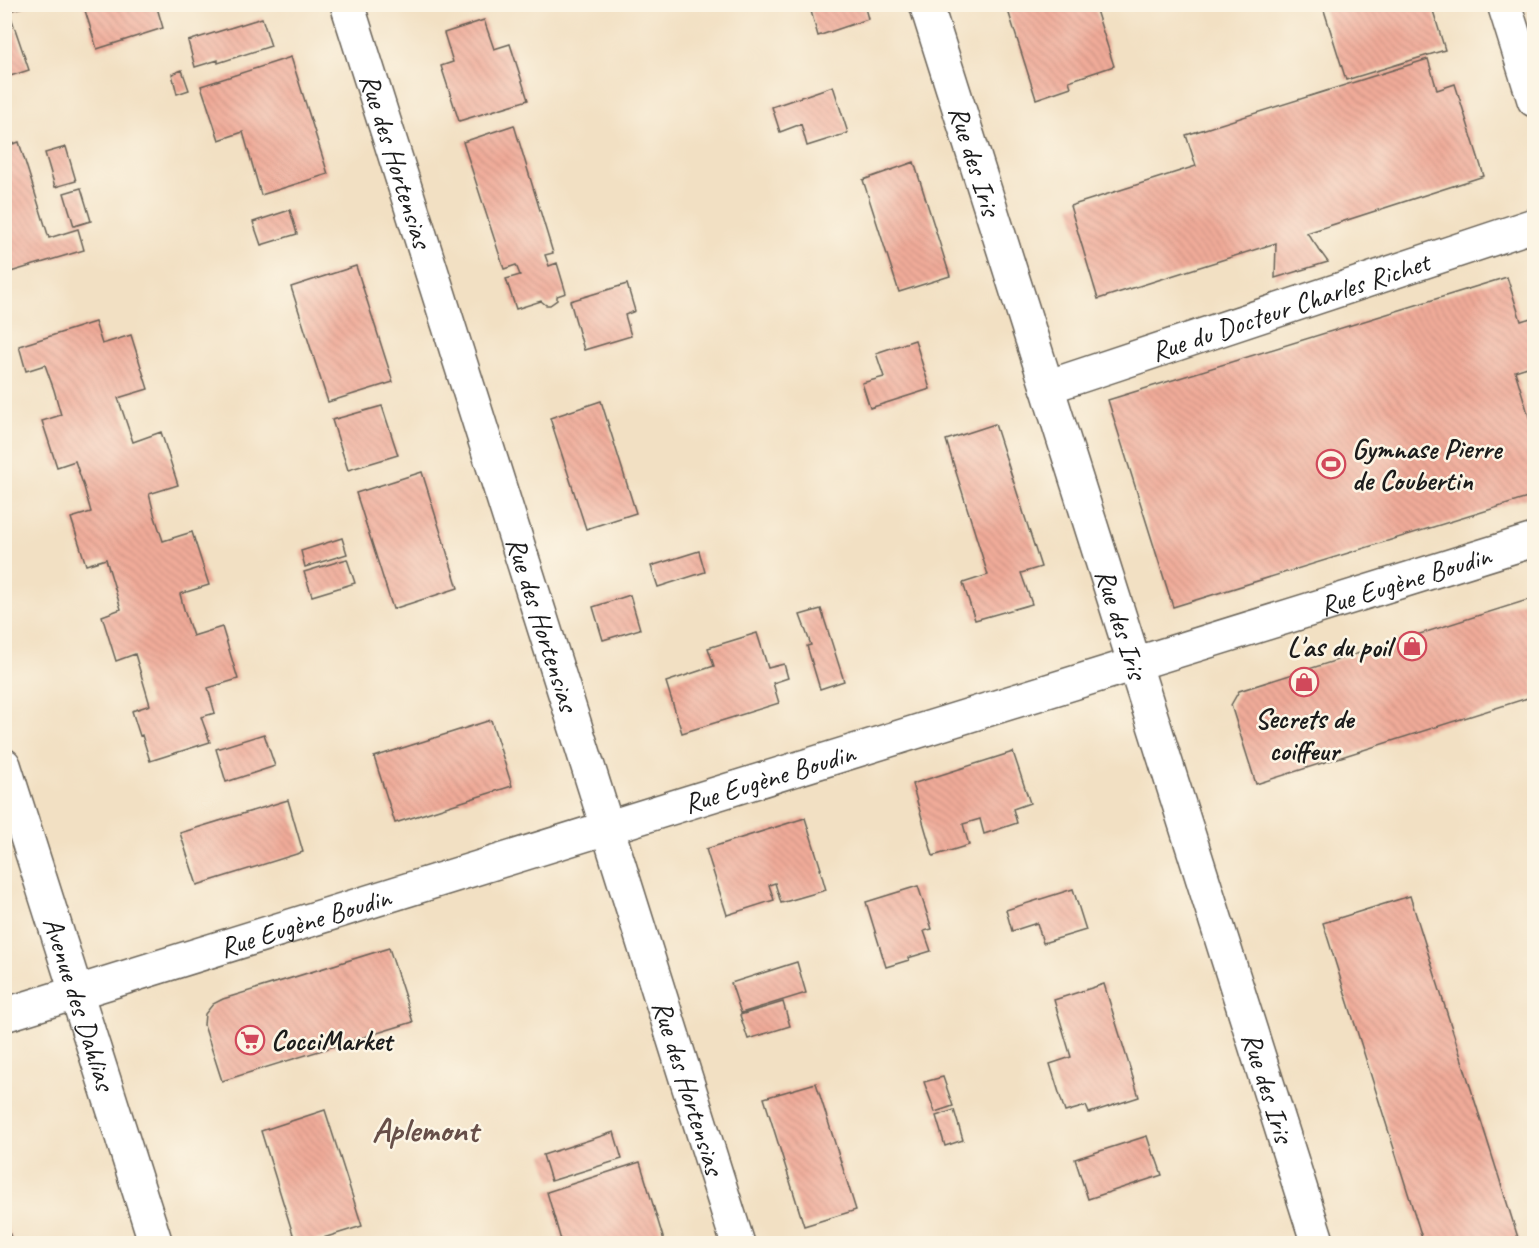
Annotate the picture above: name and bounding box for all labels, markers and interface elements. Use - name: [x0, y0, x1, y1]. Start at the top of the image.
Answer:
- street label: Rue des Hortensias: [353, 69, 441, 254]
- street label: Rue des Iris: [942, 101, 1010, 222]
- street label: Rue du Docteur Charles Richet: [1146, 243, 1436, 369]
- place label: Gymnase Pierre de Coubertin: [1352, 431, 1504, 498]
- sports icon: Gymnase Pierre de Coubertin: [1315, 448, 1347, 480]
- street label: Rue des Hortensias: [499, 533, 587, 717]
- street label: Rue Eugène Boudin: [1315, 537, 1496, 623]
- street label: Rue des Iris: [1088, 565, 1156, 685]
- place label: L'as du poil: [1287, 629, 1397, 664]
- shop icon: L'as du poil: [1396, 630, 1428, 662]
- shop icon: Secrets de coiffeur: [1288, 666, 1320, 698]
- place label: Secrets de coiffeur: [1255, 701, 1356, 768]
- street label: Rue Eugène Boudin: [679, 734, 860, 820]
- street label: Rue Eugène Boudin: [215, 878, 396, 965]
- street label: Avenue des Dahlias: [36, 912, 124, 1096]
- street label: Rue des Hortensias: [645, 996, 733, 1181]
- place label: CocciMarket: [271, 1023, 396, 1058]
- supermarket icon: CocciMarket: [234, 1024, 266, 1056]
- street label: Rue des Iris: [1235, 1028, 1303, 1149]
- district label: Aplemont: [372, 1108, 482, 1151]

